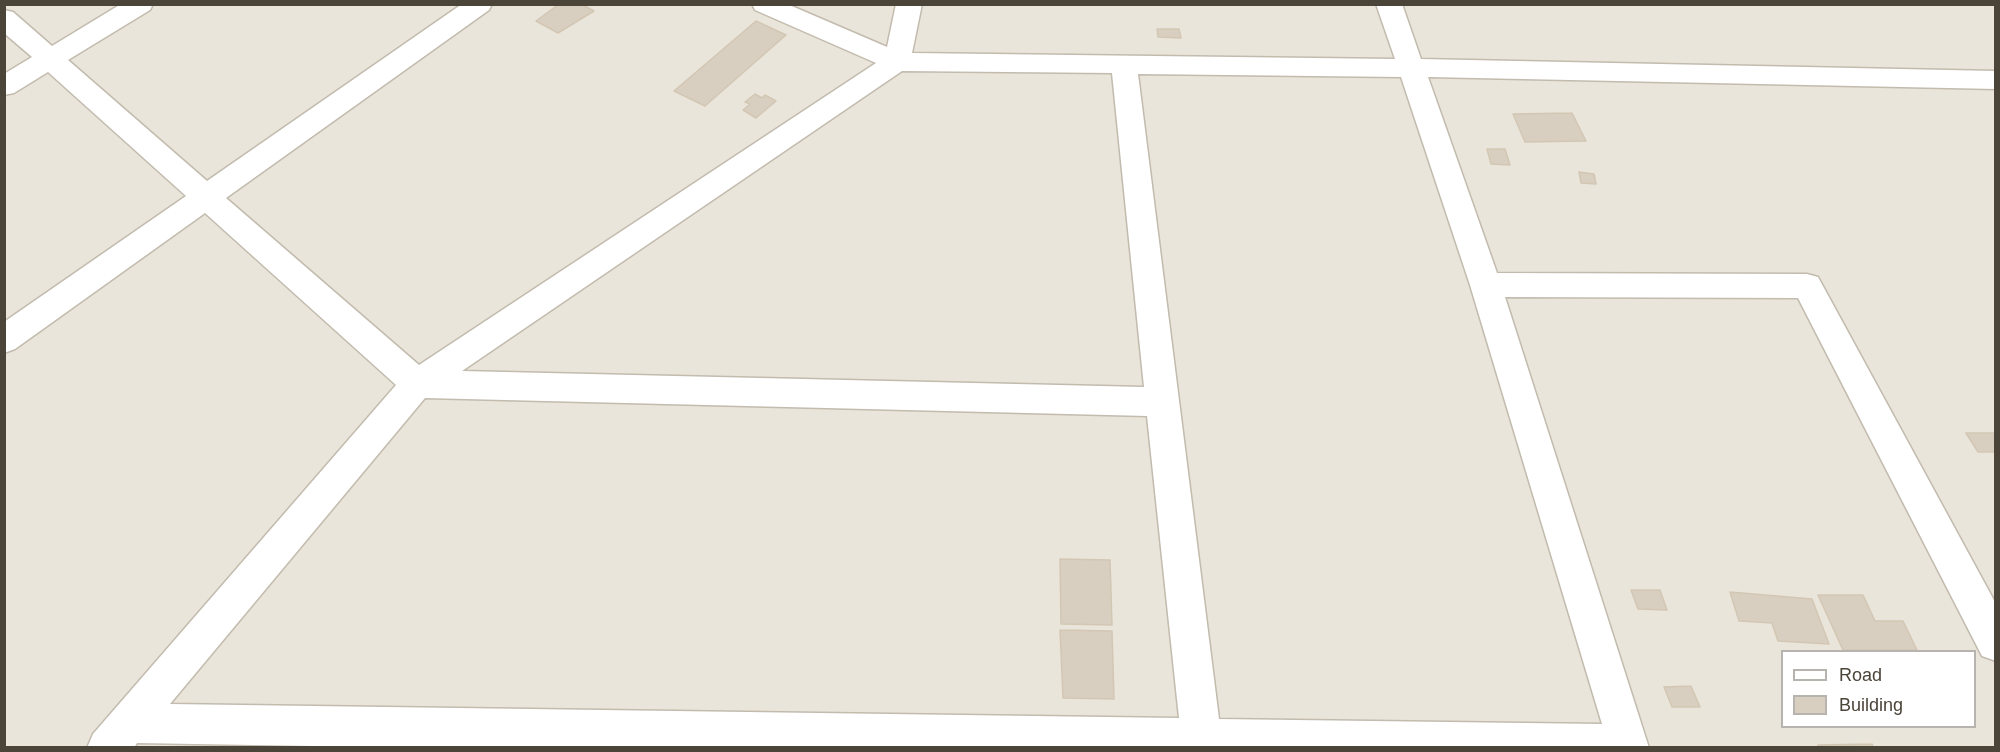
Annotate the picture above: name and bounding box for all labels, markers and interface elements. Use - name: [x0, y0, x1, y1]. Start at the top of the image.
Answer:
- legend: [1781, 650, 1976, 728]
- text: Road: [1839, 665, 1882, 685]
- text: Building: [1839, 695, 1903, 715]

